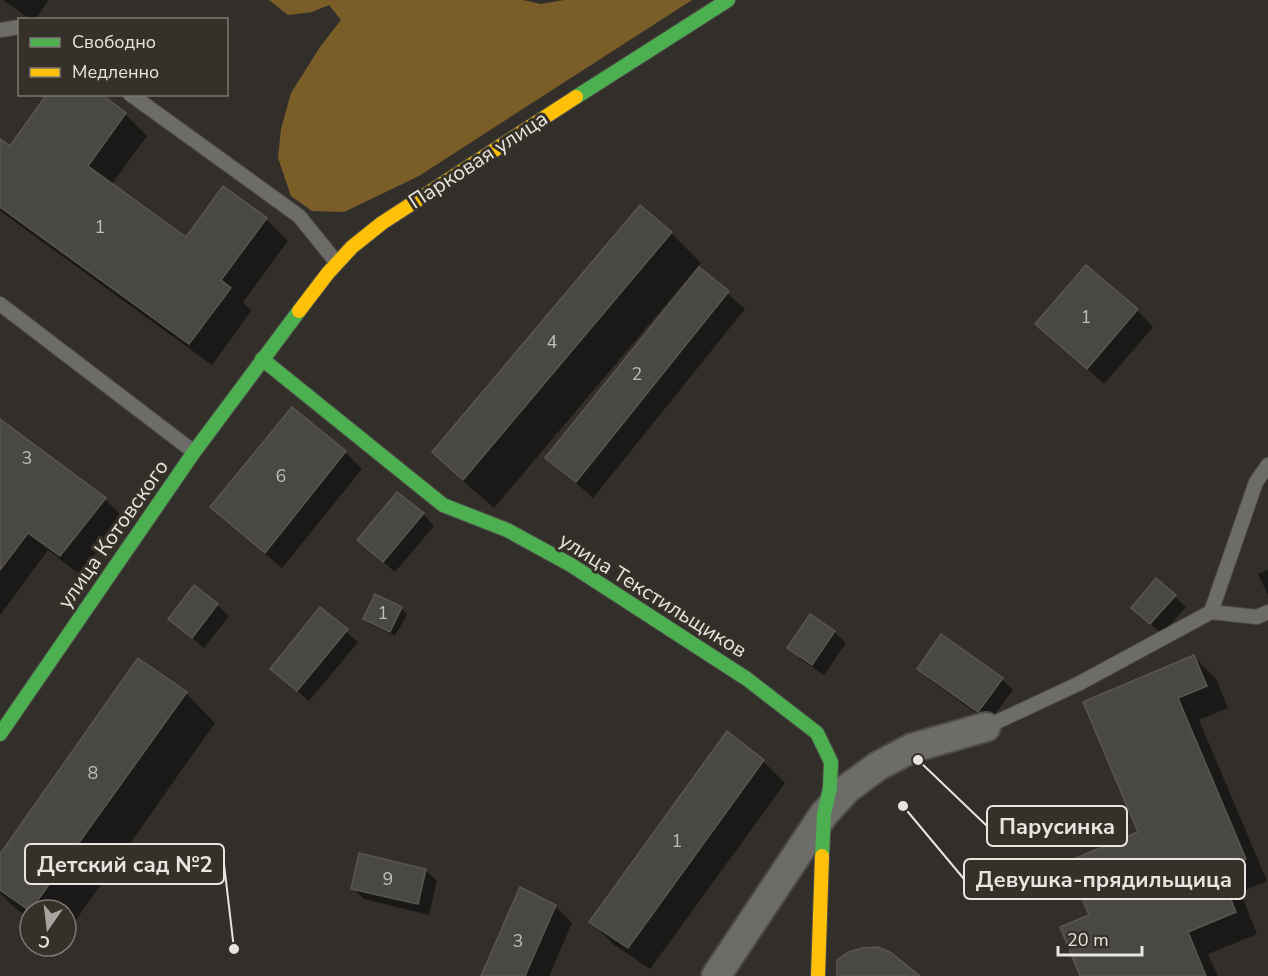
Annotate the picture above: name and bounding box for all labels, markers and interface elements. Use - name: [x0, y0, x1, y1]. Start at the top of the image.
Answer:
- legend: [18, 18, 228, 96]
- text: Свободно: [72, 30, 156, 54]
- text: Медленно: [72, 60, 159, 84]
- street label: Парковая улица: [403, 105, 553, 215]
- house number: 1: [95, 215, 105, 239]
- house number: 1: [1081, 305, 1091, 329]
- house number: 4: [547, 330, 558, 354]
- house number: 2: [632, 362, 642, 386]
- house number: 3: [22, 446, 32, 470]
- street label: улица Котовского: [51, 454, 175, 614]
- house number: 6: [276, 464, 286, 488]
- street label: улица Текстильщиков: [554, 526, 752, 664]
- house number: 1: [378, 601, 388, 625]
- house number: 8: [88, 761, 98, 785]
- callout: Парусинка: [987, 806, 1127, 846]
- text: Парусинка: [999, 812, 1115, 842]
- house number: 1: [672, 829, 682, 853]
- callout: Детский сад №2: [25, 844, 224, 884]
- text: Детский сад №2: [37, 850, 213, 880]
- callout: Девушка-прядильщица: [964, 859, 1245, 899]
- text: Девушка-прядильщица: [976, 865, 1232, 895]
- house number: 9: [383, 867, 393, 891]
- north arrow: [18, 898, 78, 958]
- scale bar: [1058, 919, 1142, 957]
- text: 20 m: [1067, 928, 1109, 952]
- house number: 3: [513, 929, 523, 953]
- text: С: [37, 930, 53, 954]

